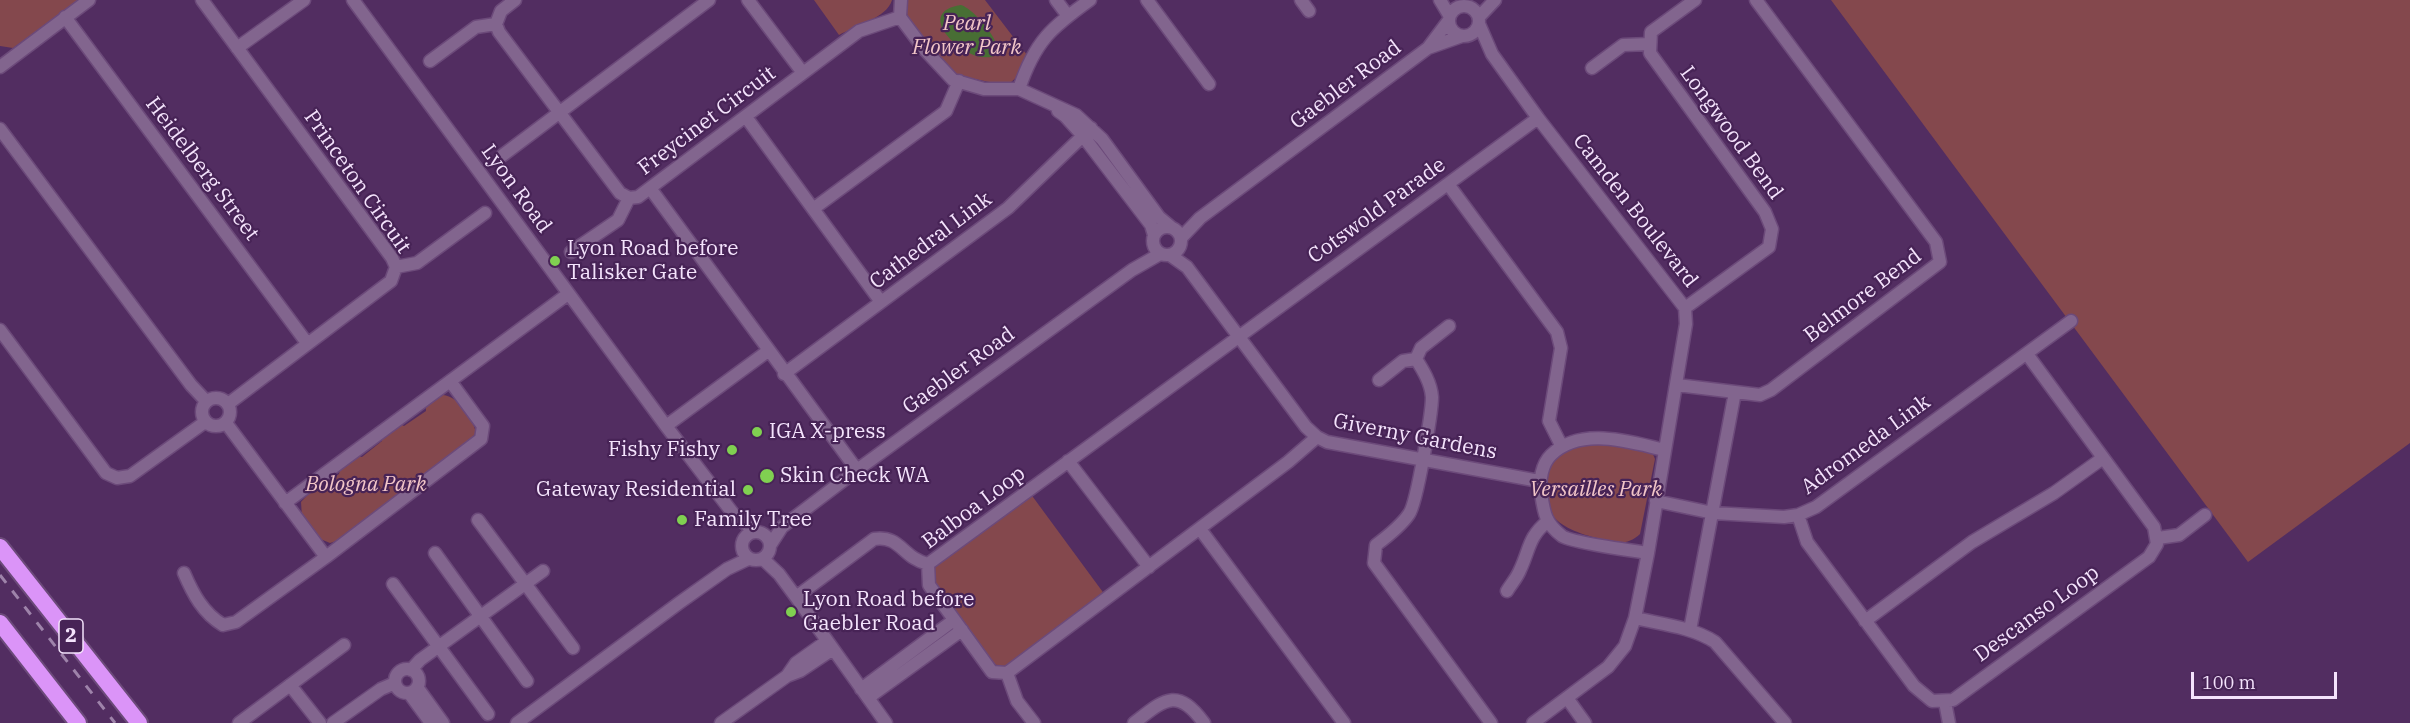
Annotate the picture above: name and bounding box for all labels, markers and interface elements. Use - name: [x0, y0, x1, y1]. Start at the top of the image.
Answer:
- park label: Pearl Flower Park: [912, 11, 1022, 61]
- street label: Gaebler Road: [1286, 35, 1406, 135]
- street label: Freycinet Circuit: [633, 61, 781, 181]
- street label: Longwood Bend: [1674, 61, 1788, 205]
- street label: Heidelberg Street: [140, 92, 264, 246]
- street label: Princeton Circuit: [298, 106, 416, 258]
- street label: Camden Boulevard: [1567, 129, 1703, 293]
- street label: Lyon Road: [476, 140, 556, 238]
- street label: Cotswold Parade: [1303, 153, 1451, 269]
- street label: Cathedral Link: [865, 187, 997, 295]
- place label: Lyon Road before Talisker Gate: [567, 236, 738, 286]
- street label: Belmore Bend: [1799, 244, 1927, 348]
- marker: Lyon Road before Talisker Gate: [548, 254, 562, 268]
- street label: Gaebler Road: [898, 322, 1020, 420]
- street label: Adromeda Link: [1796, 390, 1936, 500]
- street label: Giverny Gardens: [1331, 409, 1499, 465]
- place label: IGA X-press: [769, 419, 886, 445]
- marker: IGA X-press: [750, 425, 764, 439]
- place label: Fishy Fishy: [608, 437, 720, 463]
- marker: Fishy Fishy: [725, 443, 739, 457]
- street label: Balboa Loop: [918, 461, 1030, 555]
- place label: Skin Check WA: [780, 463, 929, 489]
- marker: Skin Check WA: [758, 467, 776, 485]
- park label: Bologna Park: [305, 472, 427, 498]
- place label: Gateway Residential: [536, 477, 736, 503]
- park label: Versailles Park: [1530, 477, 1662, 503]
- marker: Gateway Residential: [741, 483, 755, 497]
- place label: Family Tree: [694, 507, 812, 533]
- marker: Family Tree: [675, 513, 689, 527]
- street label: Descanso Loop: [1970, 560, 2104, 668]
- place label: Lyon Road before Gaebler Road: [803, 587, 974, 637]
- marker: Lyon Road before Gaebler Road: [784, 605, 798, 619]
- road number: 2: [59, 619, 83, 653]
- scale bar: [2194, 660, 2340, 698]
- text: 100 m: [2202, 671, 2256, 694]

